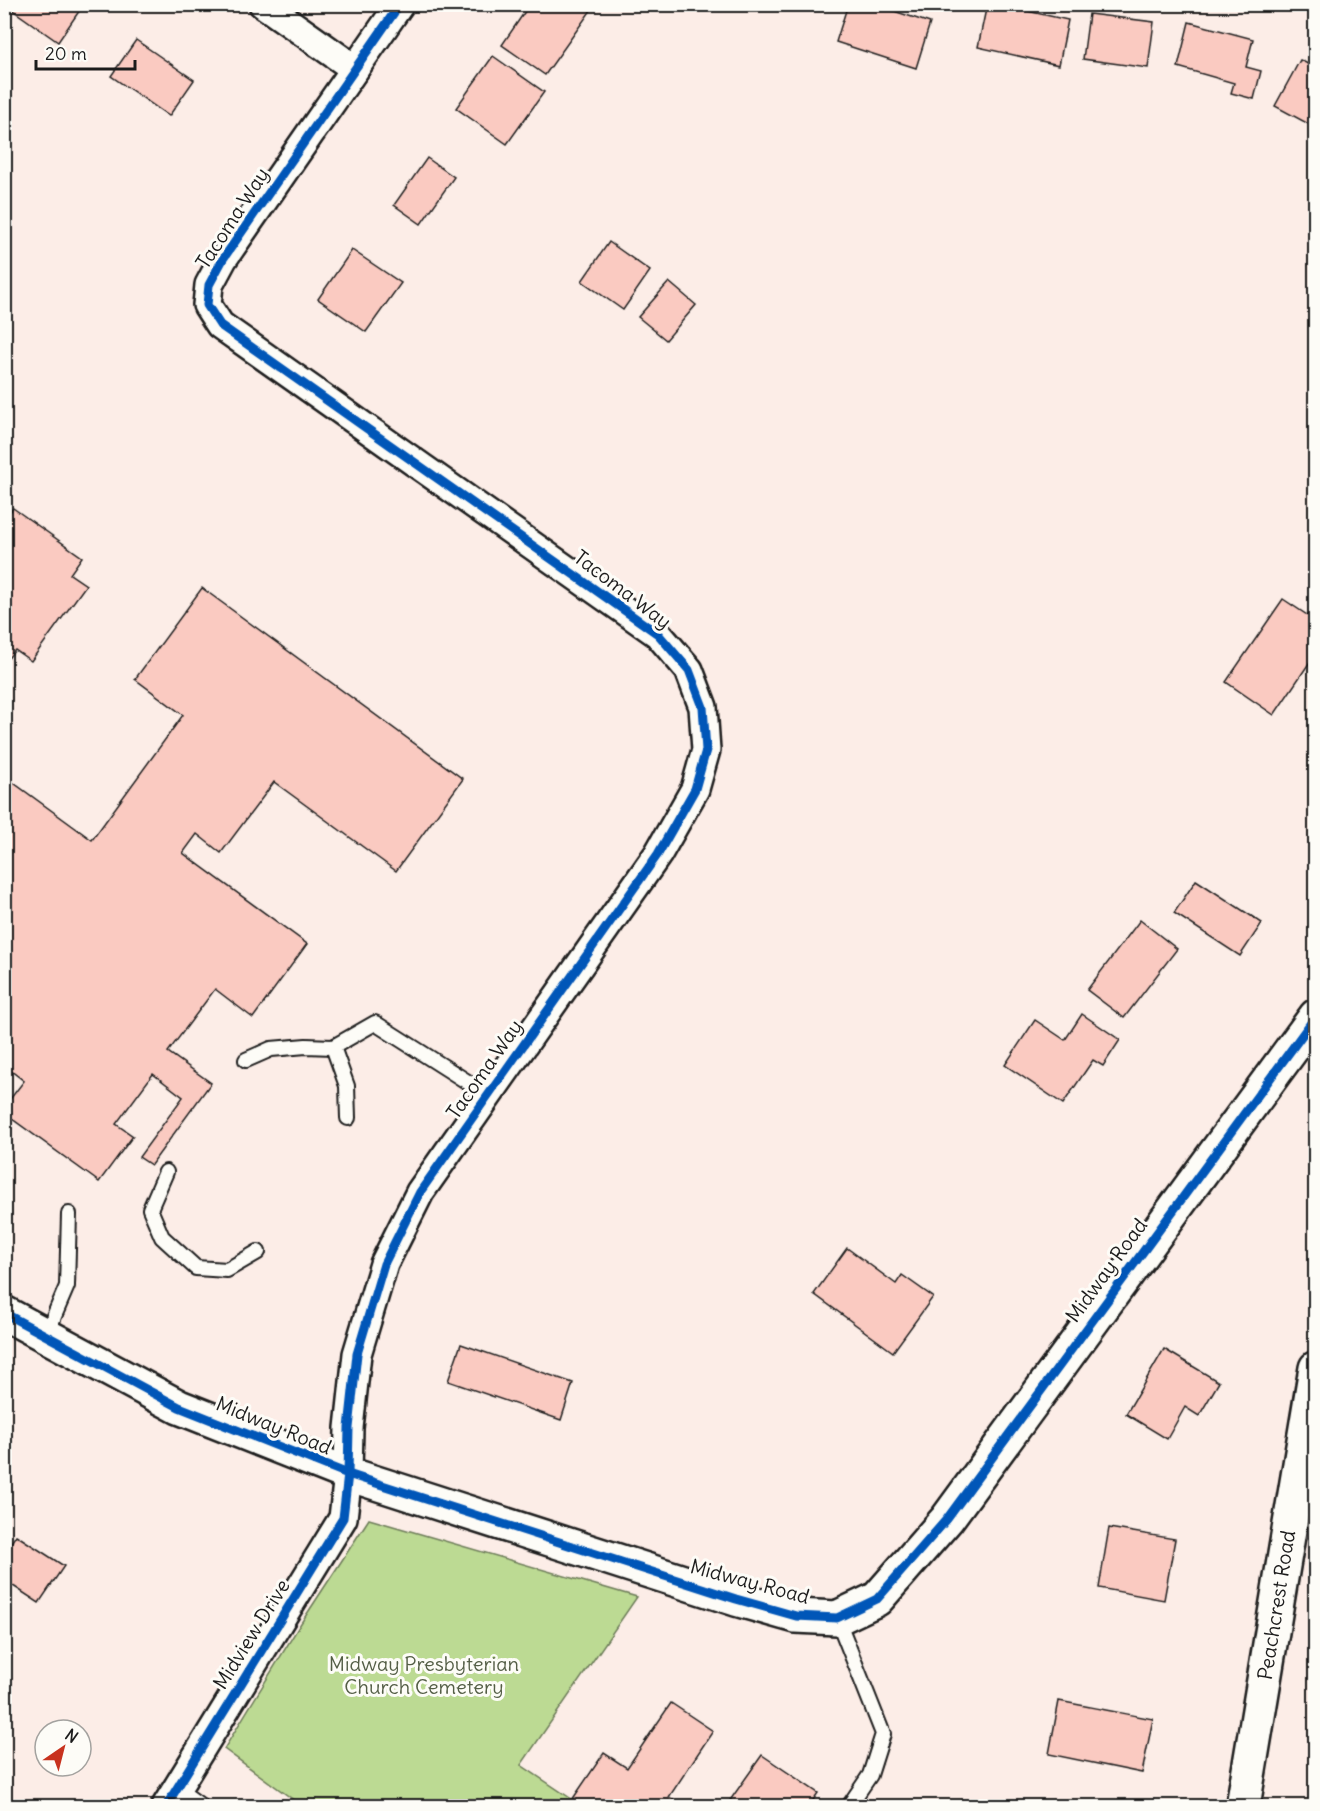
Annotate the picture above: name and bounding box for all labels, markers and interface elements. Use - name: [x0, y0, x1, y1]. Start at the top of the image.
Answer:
- scale bar: [36, 33, 135, 71]
- text: 20 m: [45, 42, 87, 65]
- street label: Tacoma Way: [190, 163, 274, 273]
- street label: Tacoma Way: [569, 544, 677, 634]
- street label: Tacoma Way: [441, 1014, 527, 1124]
- street label: Midway Road: [1060, 1213, 1152, 1327]
- street label: Midway Road: [213, 1390, 336, 1460]
- street label: Peachcrest Road: [1252, 1528, 1300, 1682]
- street label: Midway Road: [688, 1553, 813, 1609]
- street label: Midview Drive: [207, 1574, 295, 1694]
- park label: Midway Presbyterian Church Cemetery: [329, 1651, 519, 1699]
- north arrow: [33, 1718, 93, 1778]
- text: N: [61, 1724, 82, 1747]

